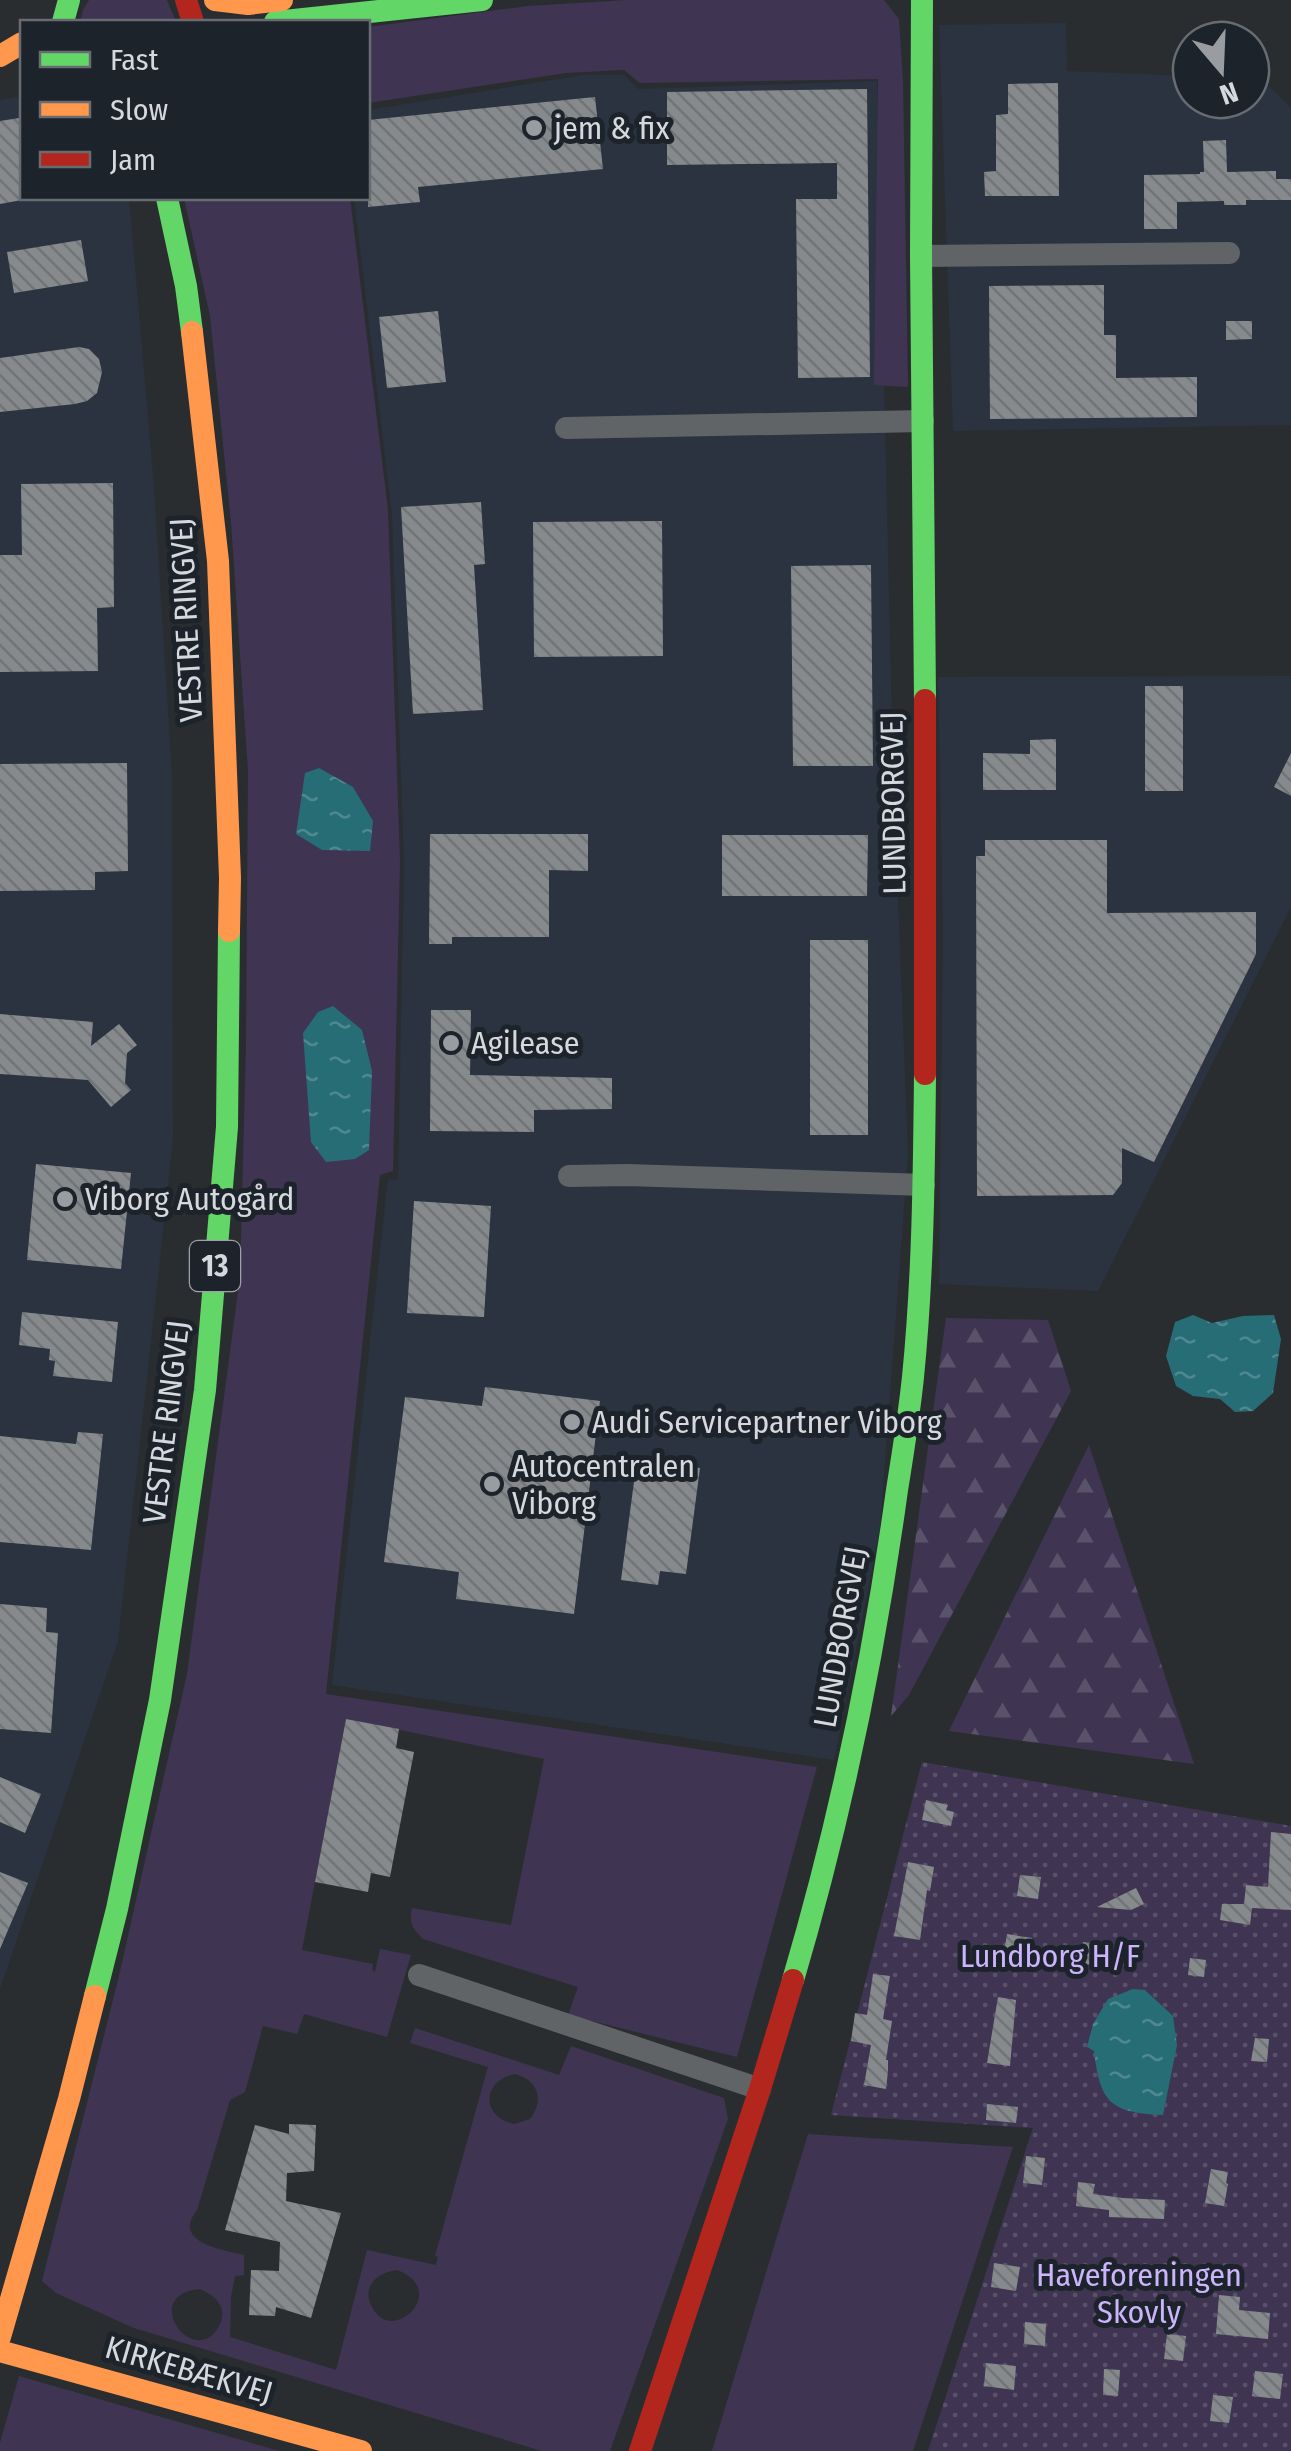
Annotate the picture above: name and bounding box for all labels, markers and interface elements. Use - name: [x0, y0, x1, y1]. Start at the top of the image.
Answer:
- legend: [20, 20, 370, 200]
- north arrow: [1171, 20, 1271, 120]
- text: Fast: [110, 42, 159, 78]
- text: N: [1216, 75, 1242, 111]
- text: Slow: [110, 92, 168, 128]
- place label: jem & fix: [553, 109, 670, 147]
- marker: jem & fix: [523, 117, 545, 139]
- text: Jam: [110, 142, 156, 178]
- street label: VESTRE RINGVEJ: [162, 517, 210, 723]
- street label: LUNDBORGVEJ: [872, 711, 914, 895]
- place label: Agilease: [471, 1024, 580, 1062]
- marker: Agilease: [440, 1032, 462, 1054]
- place label: Viborg Autogård: [85, 1180, 294, 1218]
- marker: Viborg Autogård: [54, 1188, 76, 1210]
- road number: 13: [190, 1241, 240, 1291]
- street label: VESTRE RINGVEJ: [135, 1318, 197, 1526]
- place label: Audi Servicepartner Viborg: [592, 1403, 942, 1441]
- marker: Audi Servicepartner Viborg: [561, 1411, 583, 1433]
- place label: Autocentralen Viborg: [512, 1447, 695, 1522]
- marker: Autocentralen Viborg: [481, 1473, 503, 1495]
- street label: LUNDBORGVEJ: [805, 1543, 875, 1731]
- park label: Lundborg H/F: [960, 1937, 1140, 1975]
- park label: Haveforeningen Skovly: [1036, 2256, 1242, 2331]
- street label: KIRKEBÆKVEJ: [101, 2328, 277, 2412]

